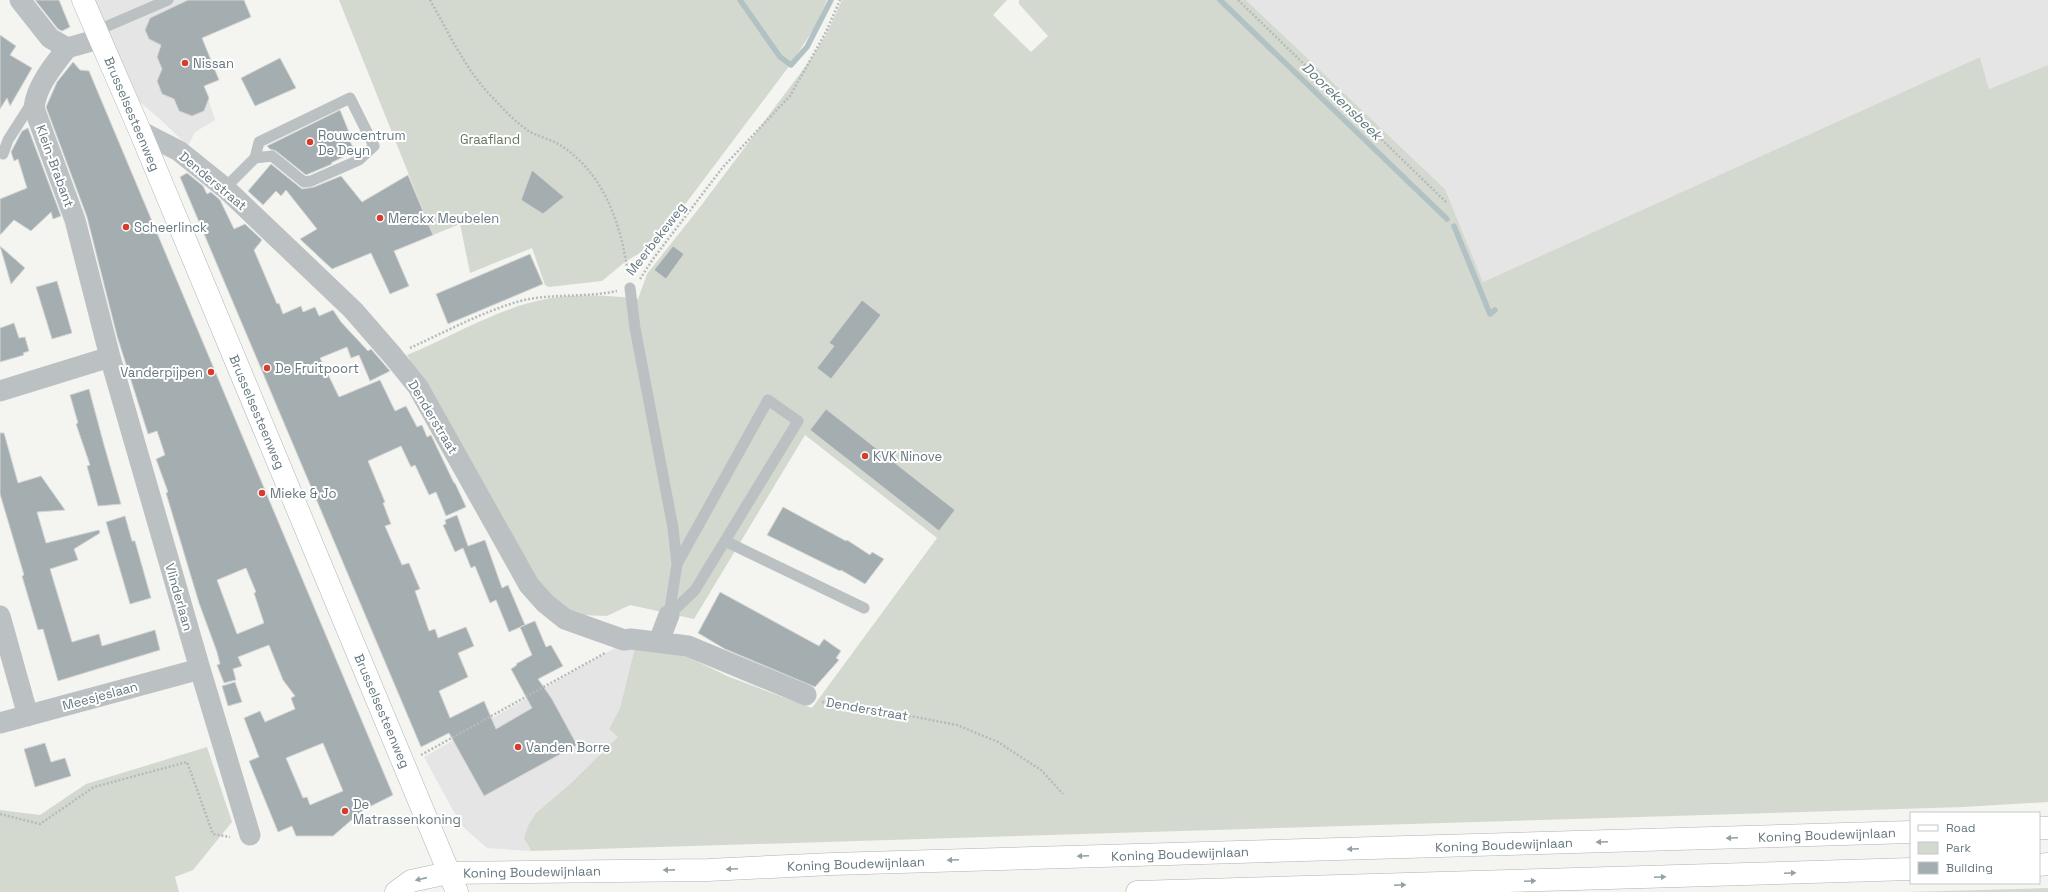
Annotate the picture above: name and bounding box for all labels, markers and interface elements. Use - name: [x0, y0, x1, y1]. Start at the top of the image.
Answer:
- street label: Brusselsesteenweg: [100, 54, 164, 174]
- place label: Nissan: [193, 55, 234, 72]
- marker: Nissan: [180, 58, 190, 68]
- water label: Doorekensbeek: [1298, 58, 1387, 145]
- street label: Klein-Brabant: [32, 123, 78, 209]
- place label: Rouwcentrum De Deyn: [318, 127, 406, 159]
- park label: Graafland: [460, 131, 520, 148]
- marker: Rouwcentrum De Deyn: [305, 137, 315, 147]
- street label: Denderstraat: [176, 148, 250, 214]
- street label: Meerbekeweg: [622, 199, 690, 279]
- place label: Merckx Meubelen: [388, 210, 499, 227]
- marker: Merckx Meubelen: [375, 213, 385, 223]
- place label: Scheerlinck: [134, 219, 207, 236]
- marker: Scheerlinck: [121, 222, 131, 232]
- street label: Brusselsesteenweg: [225, 352, 289, 472]
- place label: De Fruitpoort: [275, 360, 359, 377]
- marker: De Fruitpoort: [262, 363, 272, 373]
- place label: Vanderpijpen: [120, 364, 203, 381]
- marker: Vanderpijpen: [206, 367, 216, 377]
- street label: Denderstraat: [404, 377, 462, 457]
- place label: KVK Ninove: [873, 448, 942, 465]
- marker: KVK Ninove: [860, 451, 870, 461]
- place label: Mieke & Jo: [270, 485, 336, 502]
- marker: Mieke & Jo: [257, 488, 267, 498]
- street label: Vlinderlaan: [161, 561, 197, 633]
- street label: Brusselsesteenweg: [350, 651, 414, 771]
- street label: Meesjeslaan: [60, 678, 140, 714]
- street label: Denderstraat: [825, 693, 909, 725]
- place label: Vanden Borre: [526, 739, 610, 756]
- marker: Vanden Borre: [513, 742, 523, 752]
- place label: De Matrassenkoning: [353, 796, 461, 828]
- marker: De Matrassenkoning: [340, 806, 350, 816]
- legend: [1910, 812, 2040, 884]
- text: Road: [1946, 820, 1975, 836]
- street label: Koning Boudewijnlaan: [1758, 824, 1896, 846]
- street label: Koning Boudewijnlaan: [1435, 834, 1573, 856]
- one-way arrow: [1725, 835, 1738, 841]
- one-way arrow: [1595, 839, 1608, 845]
- text: Park: [1946, 840, 1971, 856]
- street label: Koning Boudewijnlaan: [1111, 843, 1249, 865]
- one-way arrow: [1346, 846, 1359, 852]
- street label: Koning Boudewijnlaan: [787, 853, 925, 875]
- one-way arrow: [1077, 853, 1089, 860]
- one-way arrow: [946, 857, 959, 863]
- text: Building: [1946, 860, 1993, 876]
- street label: Koning Boudewijnlaan: [463, 862, 601, 882]
- one-way arrow: [726, 865, 738, 872]
- one-way arrow: [662, 867, 675, 873]
- one-way arrow: [1784, 869, 1796, 876]
- one-way arrow: [1654, 873, 1666, 880]
- one-way arrow: [414, 876, 427, 882]
- one-way arrow: [1524, 877, 1536, 884]
- one-way arrow: [1394, 881, 1406, 888]

